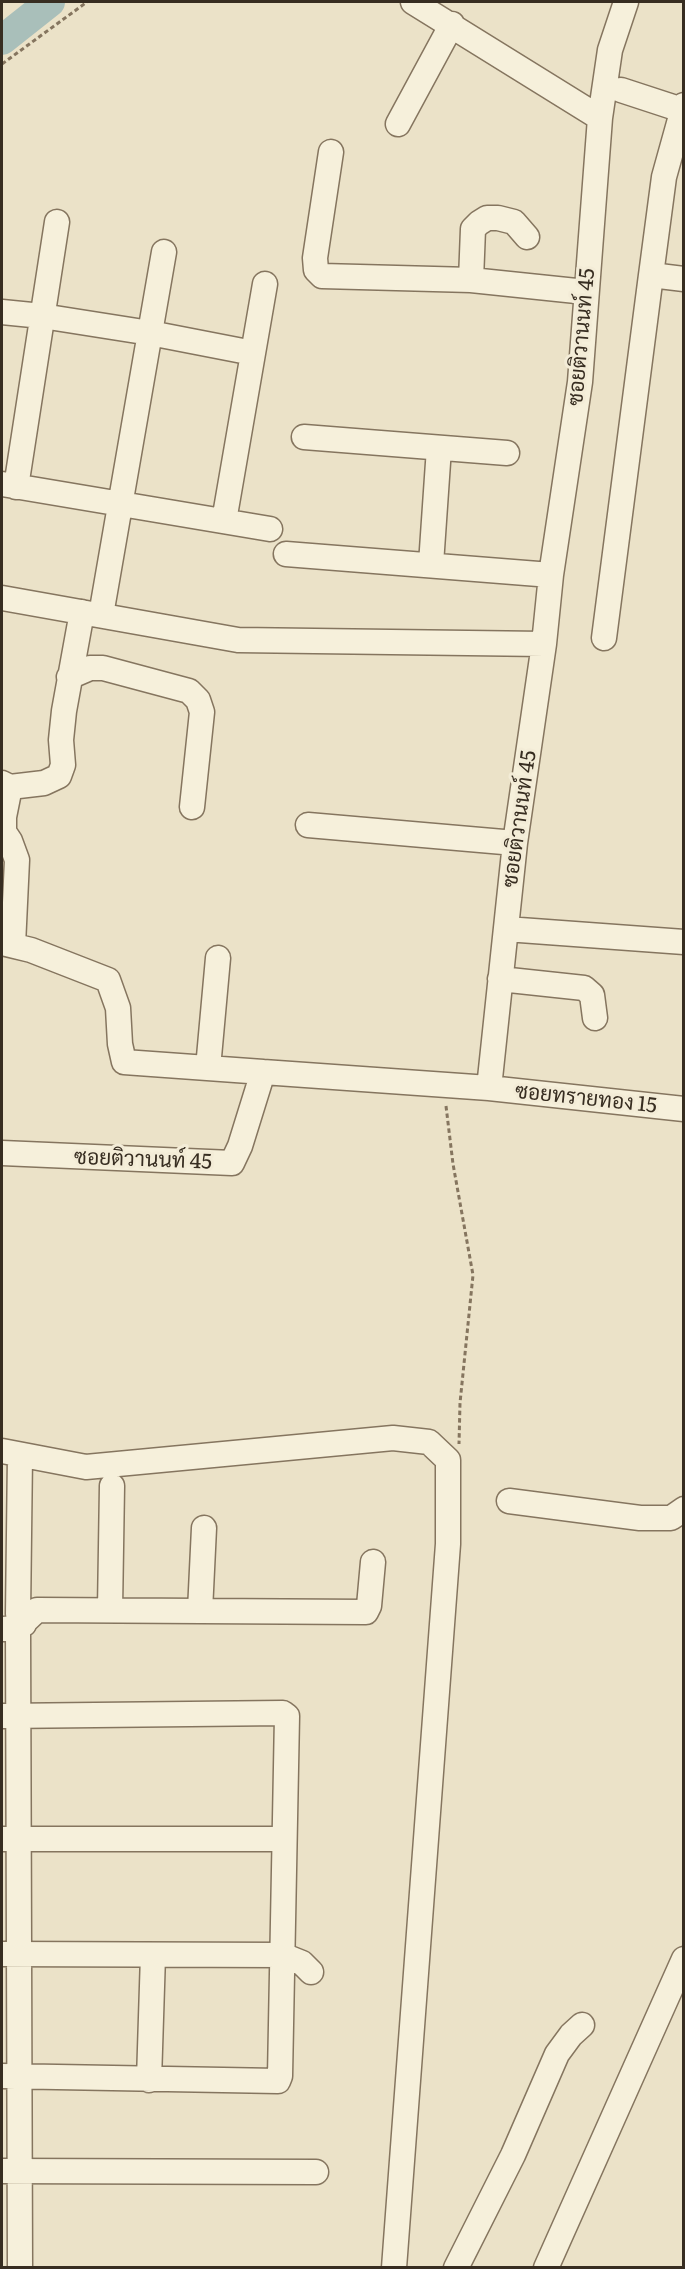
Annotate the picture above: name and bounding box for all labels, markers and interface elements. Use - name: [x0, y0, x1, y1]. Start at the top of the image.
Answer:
- street label: ซอยติวานนท์ 45: [563, 267, 601, 407]
- street label: ซอยติวานนท์ 45: [498, 749, 542, 889]
- street label: ซอยทรายทอง 15: [514, 1079, 658, 1119]
- street label: ซอยติวานนท์ 45: [74, 1145, 212, 1175]

